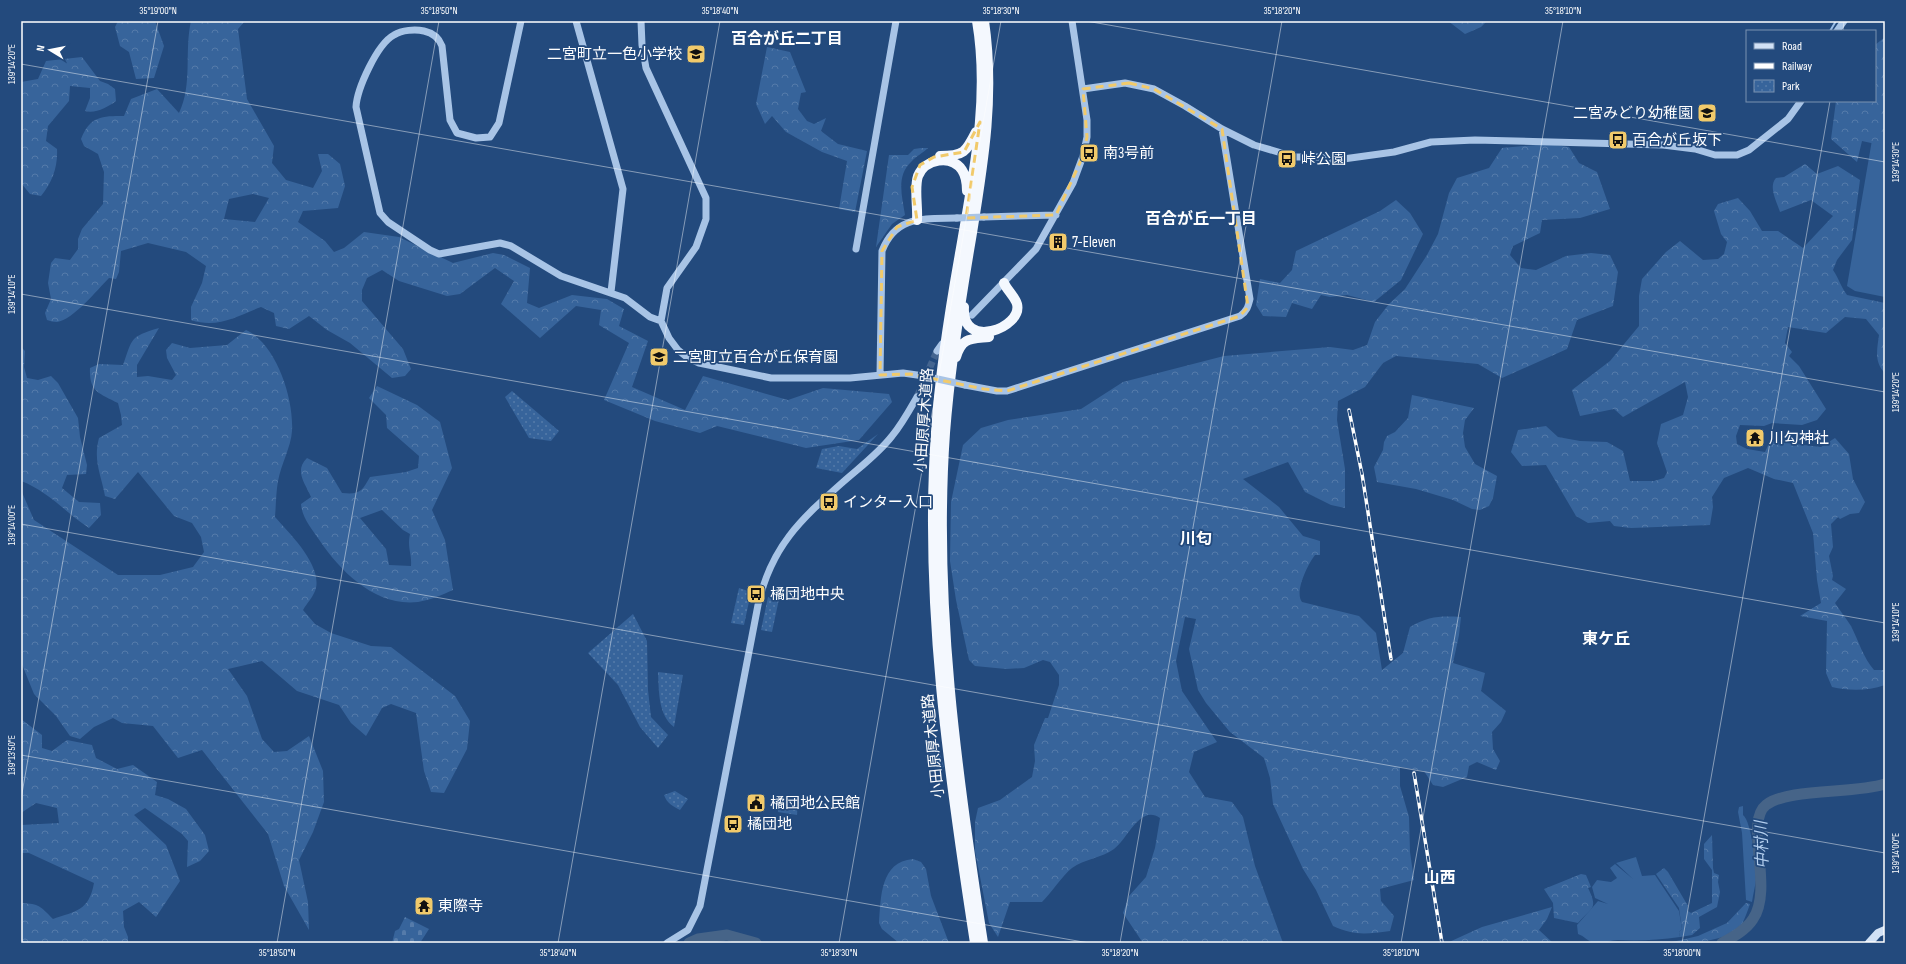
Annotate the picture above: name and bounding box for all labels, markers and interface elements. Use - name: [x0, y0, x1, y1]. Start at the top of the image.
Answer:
- text: 35°19'00"N: [139, 5, 177, 17]
- text: 35°18'50"N: [420, 5, 458, 17]
- text: 35°18'40"N: [701, 5, 739, 17]
- text: 35°18'30"N: [982, 5, 1020, 17]
- text: 35°18'20"N: [1263, 5, 1301, 17]
- text: 35°18'10"N: [1545, 5, 1581, 17]
- north arrow: [30, 30, 70, 70]
- district label: 百合が丘二丁目: [731, 30, 843, 49]
- legend: [1746, 30, 1876, 102]
- text: Road: [1782, 39, 1802, 54]
- school or university icon: 二宮町立一色小学校: [685, 43, 707, 65]
- text: 139°14'20"E: [6, 44, 18, 84]
- text: N: [34, 44, 48, 52]
- place label: 二宮町立一色小学校: [547, 45, 682, 64]
- text: Railway: [1782, 59, 1813, 74]
- text: Park: [1782, 79, 1800, 94]
- school or university icon: 二宮みどり幼稚園: [1696, 102, 1718, 124]
- place label: 二宮みどり幼稚園: [1573, 104, 1693, 123]
- bus stop icon: 百合が丘坂下: [1607, 129, 1629, 151]
- place label: 百合が丘坂下: [1632, 131, 1722, 150]
- bus stop icon: 南3号前: [1078, 142, 1100, 164]
- text: 139°14'30"E: [1890, 142, 1902, 182]
- place label: 南3号前: [1103, 144, 1154, 163]
- bus stop icon: 峠公園: [1276, 148, 1298, 170]
- place label: 峠公園: [1301, 150, 1346, 169]
- district label: 百合が丘一丁目: [1145, 210, 1257, 229]
- building icon: 7-Eleven: [1047, 231, 1069, 253]
- place label: 7-Eleven: [1072, 233, 1116, 252]
- text: 139°14'10"E: [6, 274, 18, 314]
- school or university icon: 二宮町立百合が丘保育園: [648, 346, 670, 368]
- place label: 二宮町立百合が丘保育園: [673, 348, 838, 367]
- street label: 小田原厚木道路: [911, 367, 938, 473]
- text: 139°14'20"E: [1890, 372, 1902, 412]
- temple icon: 川勾神社: [1744, 427, 1766, 449]
- place label: 川勾神社: [1769, 429, 1829, 448]
- bus stop icon: インター入口: [818, 491, 840, 513]
- place label: インター入口: [843, 493, 933, 512]
- text: 139°14'00"E: [6, 505, 18, 545]
- district label: 川匂: [1180, 530, 1212, 549]
- bus stop icon: 橘団地中央: [745, 583, 767, 605]
- place label: 橘団地中央: [770, 585, 845, 604]
- text: 139°14'10"E: [1890, 602, 1902, 642]
- district label: 東ケ丘: [1582, 630, 1630, 649]
- street label: 小田原厚木道路: [919, 693, 948, 799]
- text: 139°13'50"E: [6, 735, 18, 775]
- public building icon: 橘団地公民館: [745, 792, 767, 814]
- place label: 橘団地公民館: [770, 794, 860, 813]
- bus stop icon: 橘団地: [722, 813, 744, 835]
- place label: 橘団地: [747, 815, 792, 834]
- water label: 中村川: [1752, 819, 1773, 869]
- text: 139°14'00"E: [1890, 833, 1902, 873]
- district label: 山西: [1424, 869, 1456, 888]
- temple icon: 東際寺: [413, 895, 435, 917]
- place label: 東際寺: [438, 897, 483, 916]
- text: 35°18'50"N: [258, 947, 296, 959]
- text: 35°18'40"N: [539, 947, 577, 959]
- text: 35°18'30"N: [820, 947, 858, 959]
- text: 35°18'20"N: [1101, 947, 1139, 959]
- text: 35°18'10"N: [1383, 947, 1419, 959]
- text: 35°18'00"N: [1663, 947, 1701, 959]

